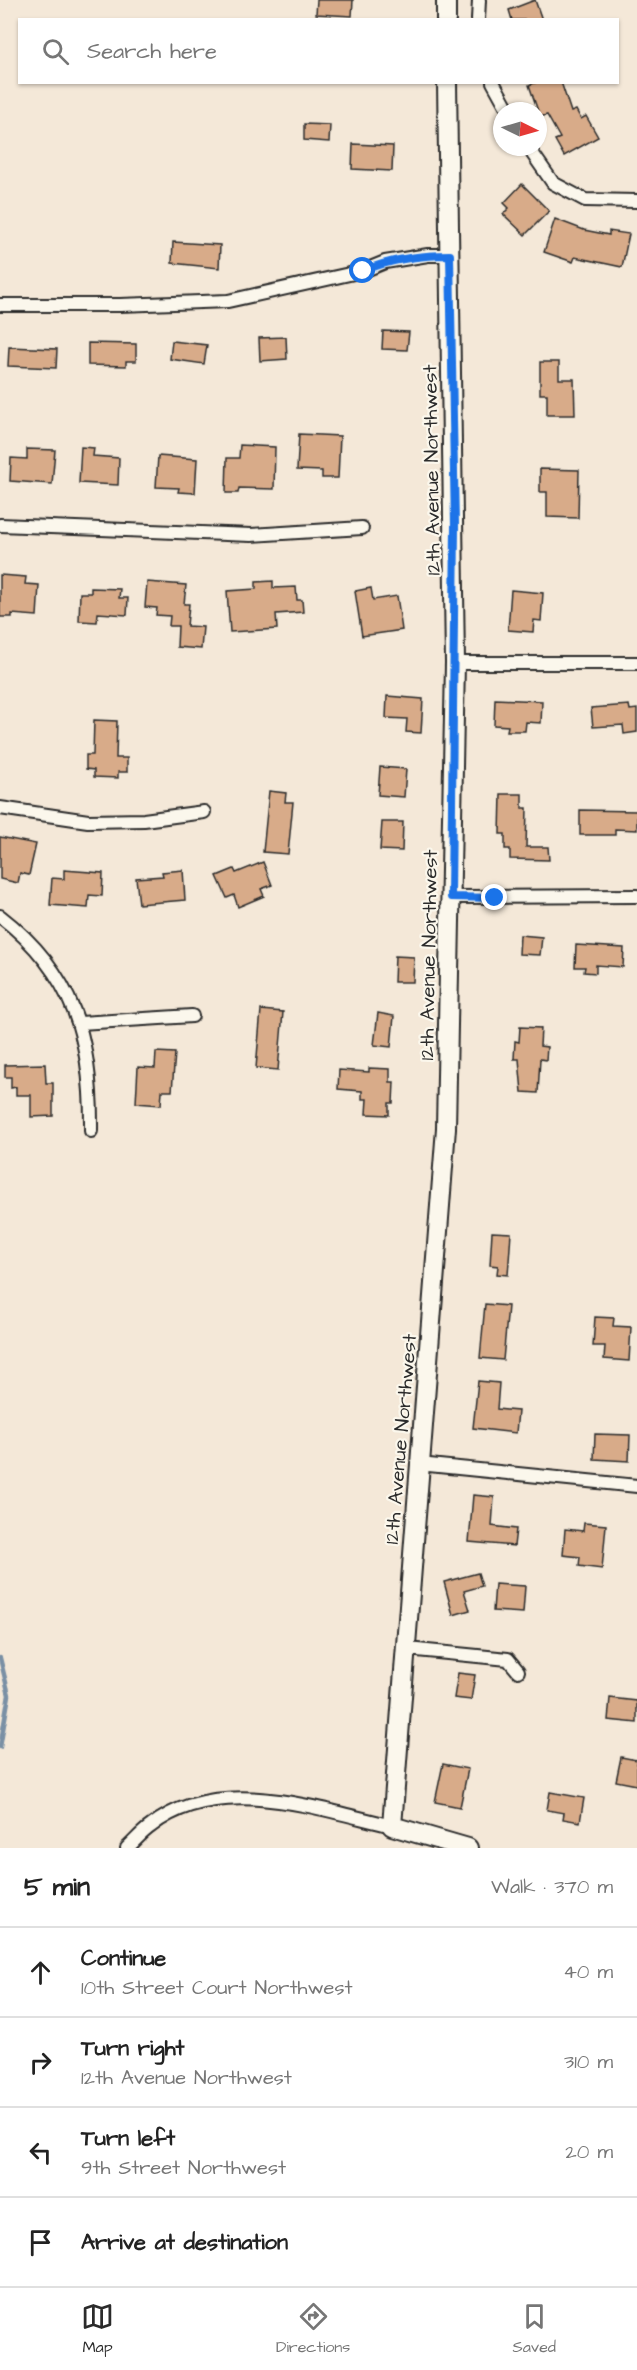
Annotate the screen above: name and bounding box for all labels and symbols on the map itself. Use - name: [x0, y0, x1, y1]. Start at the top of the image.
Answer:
- north arrow: [493, 102, 547, 156]
- route start: [349, 257, 375, 283]
- street label: 12th Avenue Northwest: [416, 364, 448, 576]
- street label: 12th Avenue Northwest: [413, 849, 445, 1061]
- route end: [481, 884, 507, 910]
- street label: 12th Avenue Northwest: [378, 1333, 424, 1545]

